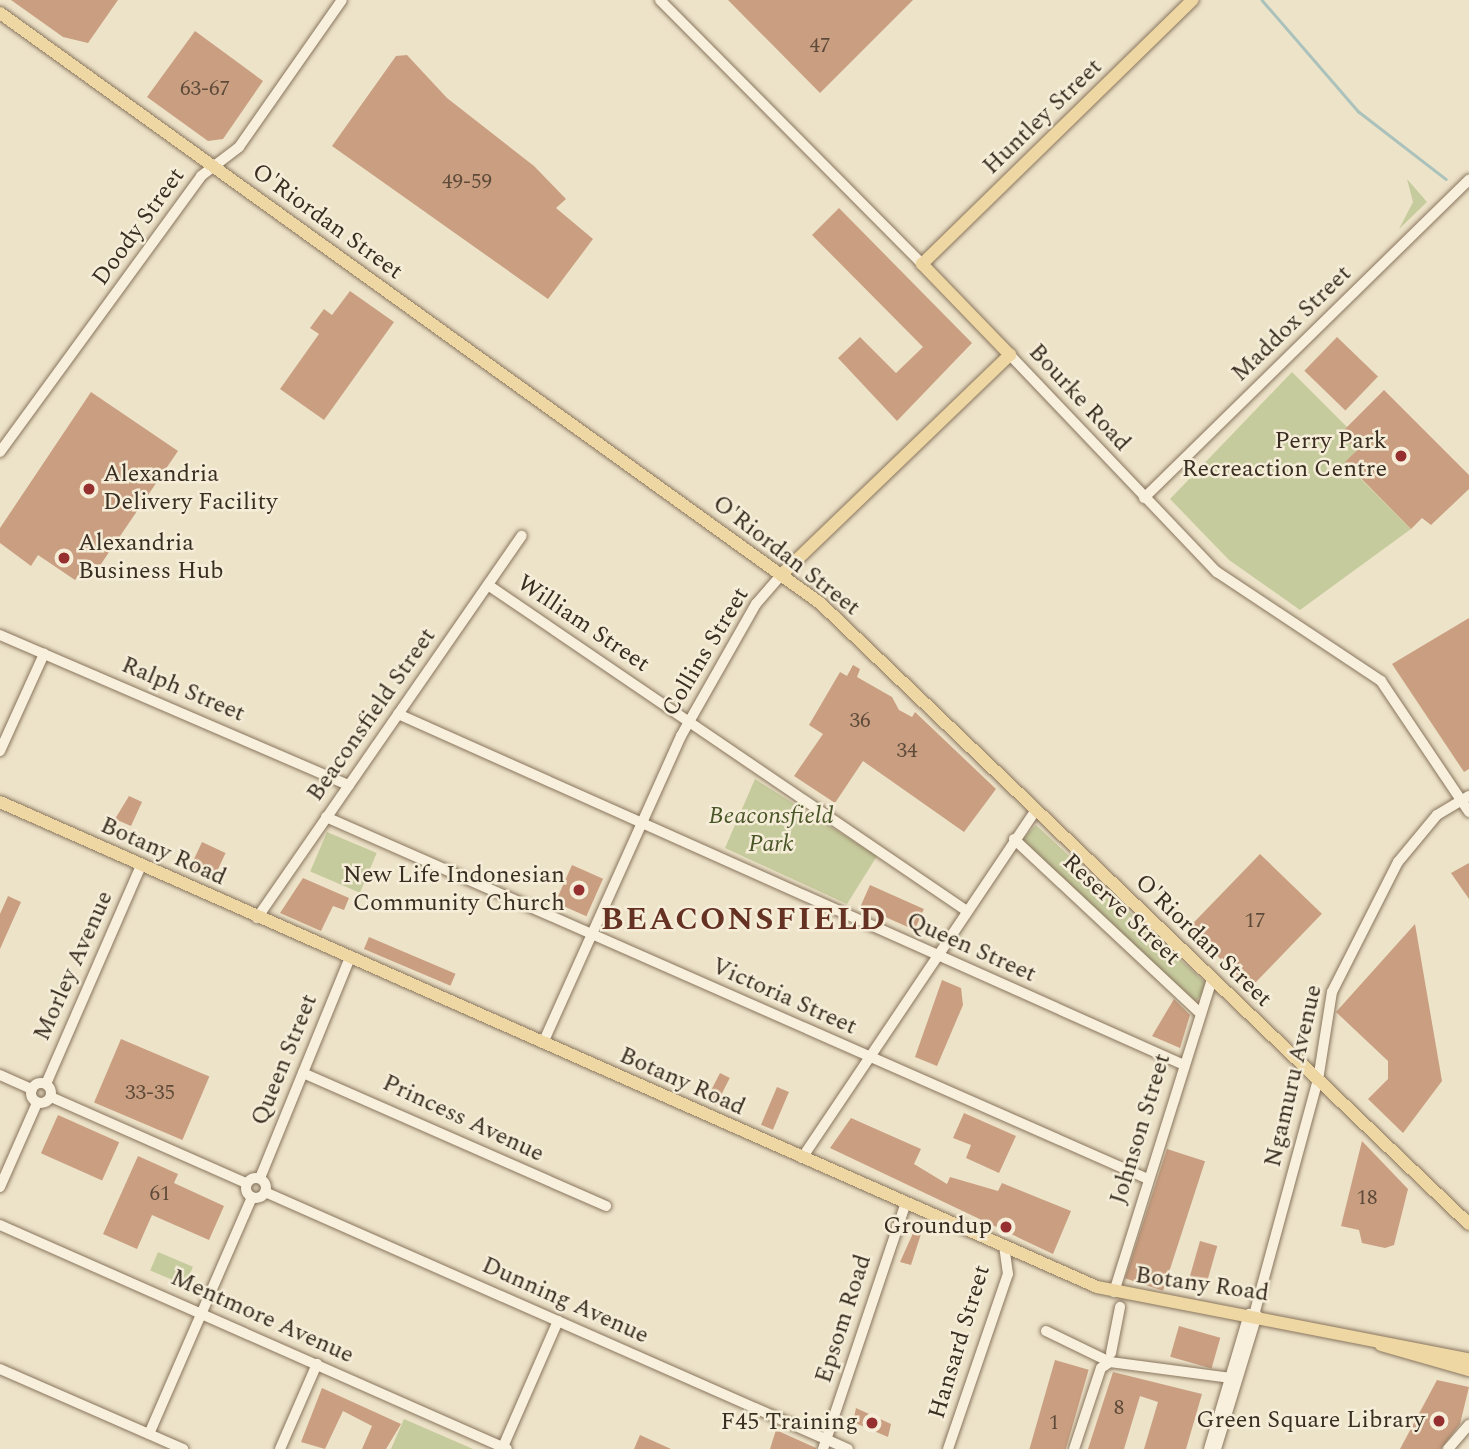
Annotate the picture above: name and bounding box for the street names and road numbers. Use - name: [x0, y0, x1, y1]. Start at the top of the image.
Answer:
- street label: Huntley Street: [977, 53, 1109, 181]
- street label: O'Riordan Street: [246, 158, 408, 286]
- street label: Doody Street: [87, 162, 191, 292]
- street label: Maddox Street: [1226, 260, 1358, 388]
- street label: Bourke Road: [1022, 338, 1136, 458]
- street label: O'Riordan Street: [706, 489, 866, 623]
- street label: William Street: [511, 569, 655, 679]
- street label: Collins Street: [656, 582, 756, 722]
- street label: Beaconsfield Street: [301, 623, 443, 807]
- street label: Ralph Street: [117, 651, 249, 729]
- street label: Botany Road: [96, 811, 230, 893]
- street label: Reserve Street: [1056, 848, 1186, 972]
- street label: O'Riordan Street: [1128, 868, 1278, 1014]
- street label: Morley Avenue: [28, 887, 120, 1045]
- street label: Queen Street: [902, 907, 1040, 989]
- street label: Victoria Street: [707, 952, 861, 1042]
- street label: Ngamuru Avenue: [1259, 982, 1329, 1170]
- street label: Queen Street: [246, 990, 324, 1130]
- street label: Botany Road: [615, 1041, 749, 1123]
- street label: Johnson Street: [1104, 1050, 1178, 1208]
- street label: Princess Avenue: [378, 1069, 548, 1169]
- street label: Dunning Avenue: [477, 1251, 653, 1351]
- street label: Epsom Road: [810, 1251, 878, 1387]
- street label: Botany Road: [1133, 1261, 1271, 1309]
- street label: Hansard Street: [923, 1262, 997, 1422]
- street label: Mentmore Avenue: [166, 1264, 358, 1370]

